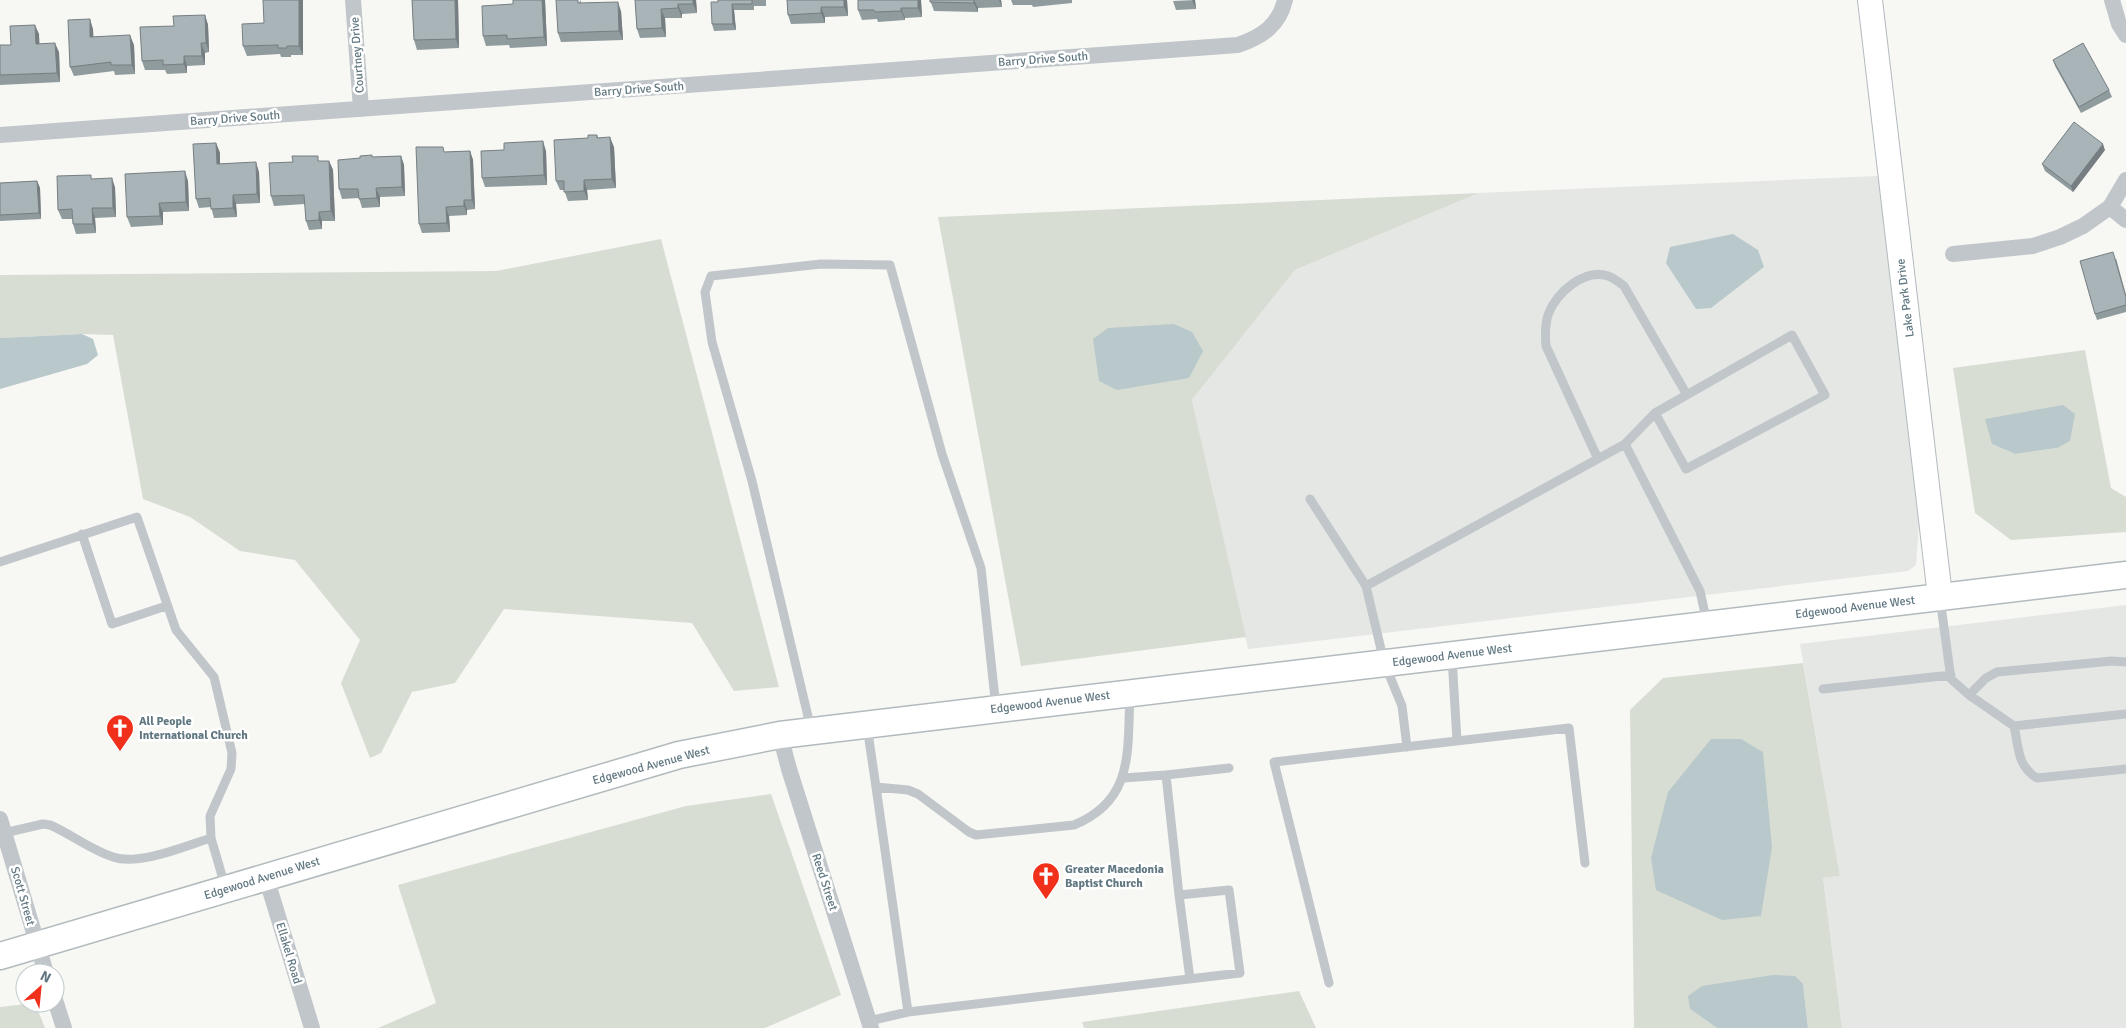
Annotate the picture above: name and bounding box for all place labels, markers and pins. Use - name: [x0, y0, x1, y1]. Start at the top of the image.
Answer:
- church icon: All People International Church: [105, 713, 135, 752]
- place label: All People International Church: [139, 714, 248, 743]
- church icon: Greater Macedonia Baptist Church: [1031, 861, 1061, 900]
- place label: Greater Macedonia Baptist Church: [1065, 862, 1164, 891]

